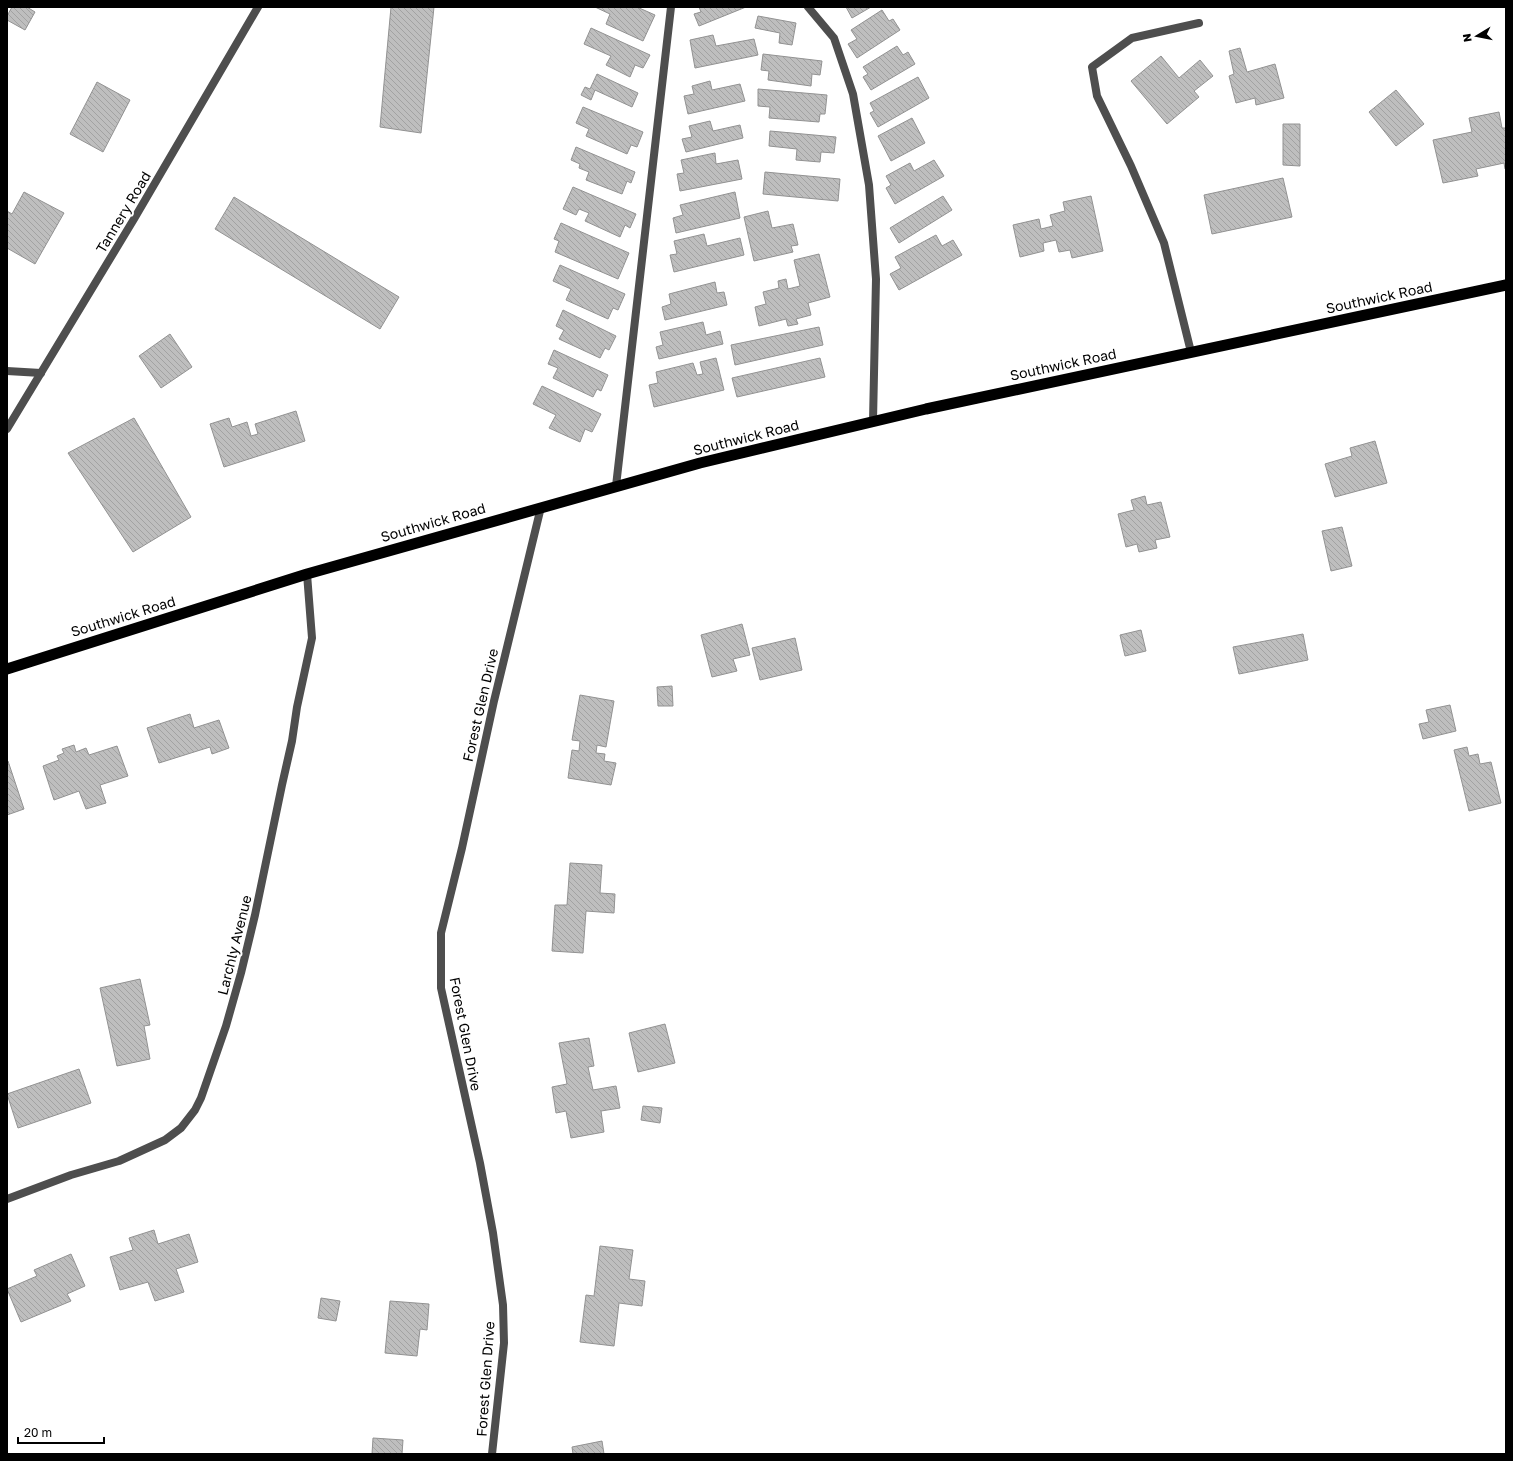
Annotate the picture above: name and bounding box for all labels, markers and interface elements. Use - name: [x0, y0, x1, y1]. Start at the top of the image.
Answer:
- north arrow: [1457, 16, 1497, 56]
- text: N: [1460, 33, 1474, 43]
- street label: Tannery Road: [92, 168, 154, 256]
- street label: Southwick Road: [1324, 277, 1434, 317]
- street label: Southwick Road: [1008, 344, 1118, 384]
- street label: Southwick Road: [691, 416, 801, 458]
- street label: Southwick Road: [379, 499, 487, 545]
- street label: Southwick Road: [69, 592, 177, 640]
- street label: Forest Glen Drive: [459, 647, 501, 763]
- street label: Larchly Avenue: [213, 893, 255, 997]
- street label: Forest Glen Drive: [447, 976, 485, 1092]
- street label: Forest Glen Drive: [472, 1321, 498, 1437]
- scale bar: [18, 1419, 104, 1445]
- text: 20 m: [24, 1425, 52, 1440]

